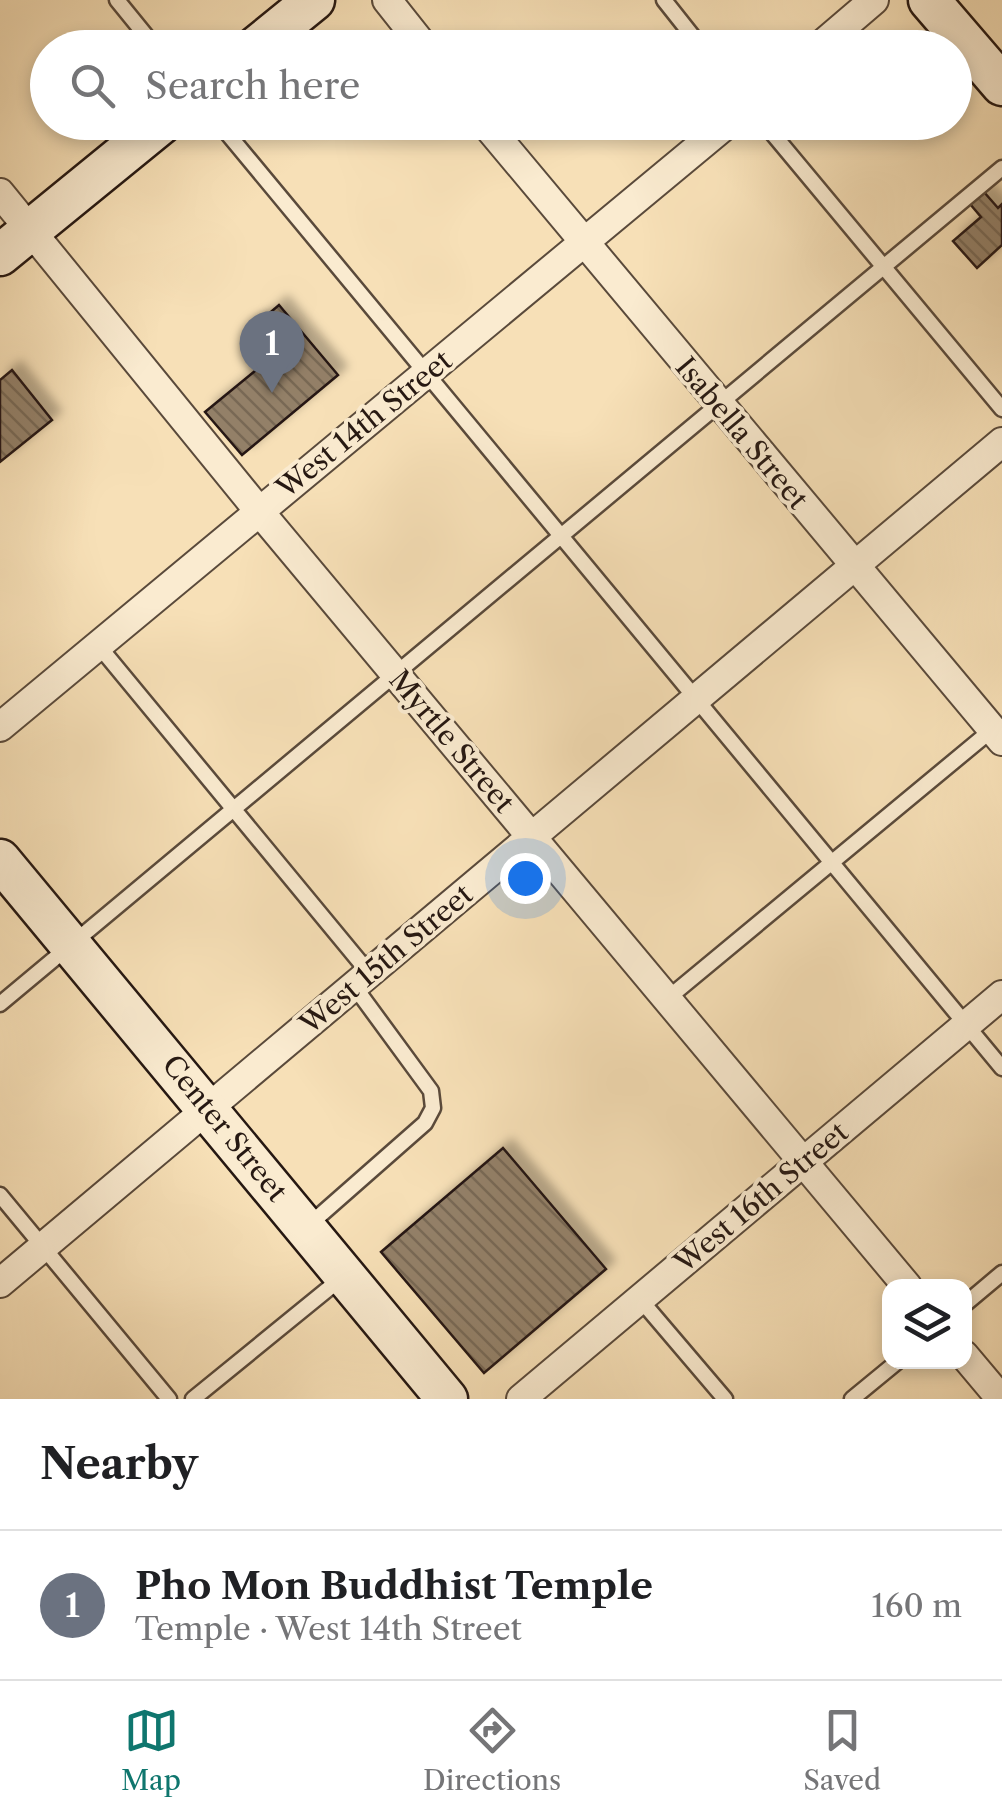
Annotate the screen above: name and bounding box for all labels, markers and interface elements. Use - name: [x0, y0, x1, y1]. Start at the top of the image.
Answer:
- search box: [30, 30, 972, 140]
- icon: search: [65, 58, 120, 113]
- text: Search here: [145, 62, 360, 109]
- pin: 1: [240, 310, 304, 393]
- street label: West 14th Street: [270, 343, 458, 505]
- street label: Isabella Street: [669, 350, 815, 516]
- street label: Myrtle Street: [383, 663, 522, 819]
- your location: [500, 853, 551, 904]
- street label: West 15th Street: [292, 877, 479, 1042]
- street label: Center Street: [156, 1048, 294, 1208]
- street label: West 16th Street: [667, 1115, 855, 1280]
- map controls: [882, 1279, 972, 1369]
- button: layers: [882, 1279, 972, 1369]
- text: Nearby: [40, 1438, 198, 1490]
- text: Pho Mon Buddhist Temple: [135, 1562, 653, 1609]
- text: 1: [65, 1586, 80, 1625]
- text: 160 m: [871, 1586, 962, 1625]
- text: Temple · West 14th Street: [135, 1609, 522, 1648]
- tab: Map: [121, 1703, 181, 1797]
- tab: Directions: [423, 1703, 561, 1797]
- tab: Saved: [803, 1703, 881, 1797]

